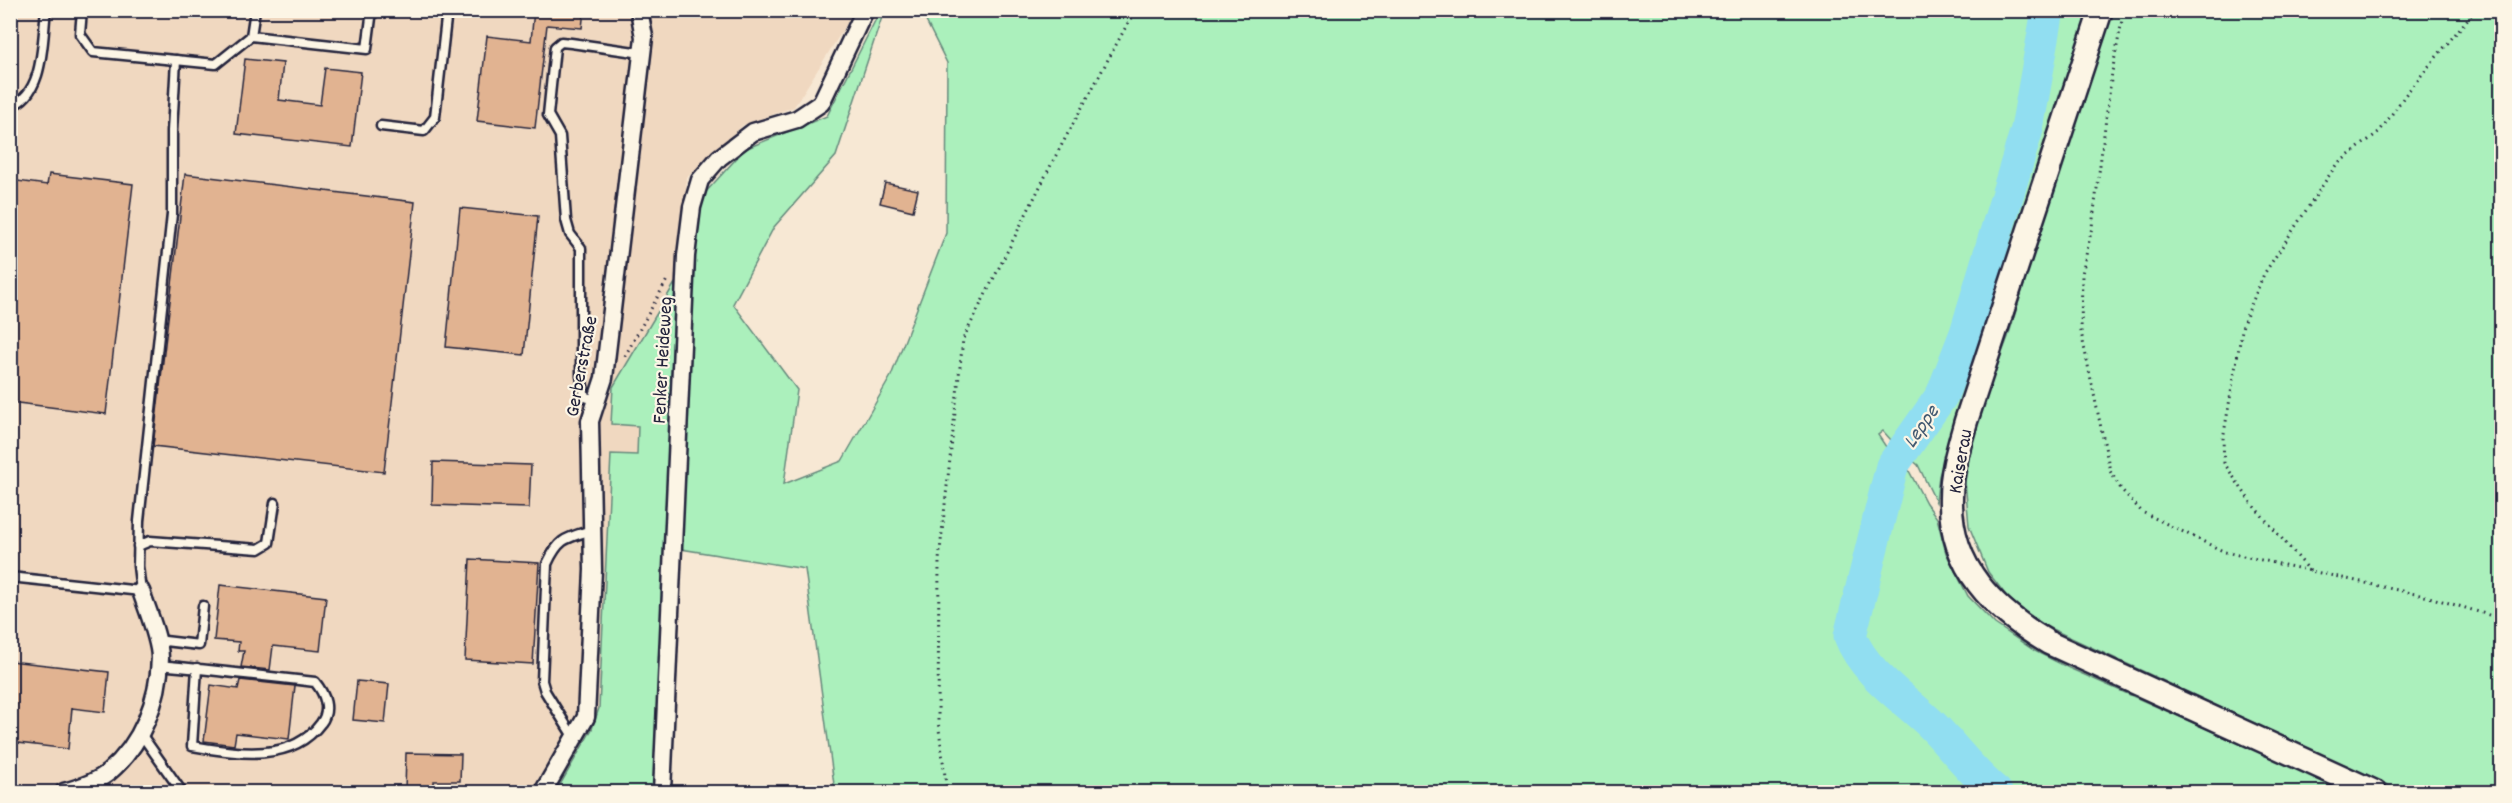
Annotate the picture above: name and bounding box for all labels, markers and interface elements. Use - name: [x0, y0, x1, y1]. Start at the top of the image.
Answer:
- street label: Fenker Heideweg: [647, 296, 681, 424]
- street label: Gerberstraße: [559, 314, 606, 419]
- water label: Leppe: [1897, 399, 1949, 455]
- street label: Kaiserau: [1943, 427, 1981, 496]

